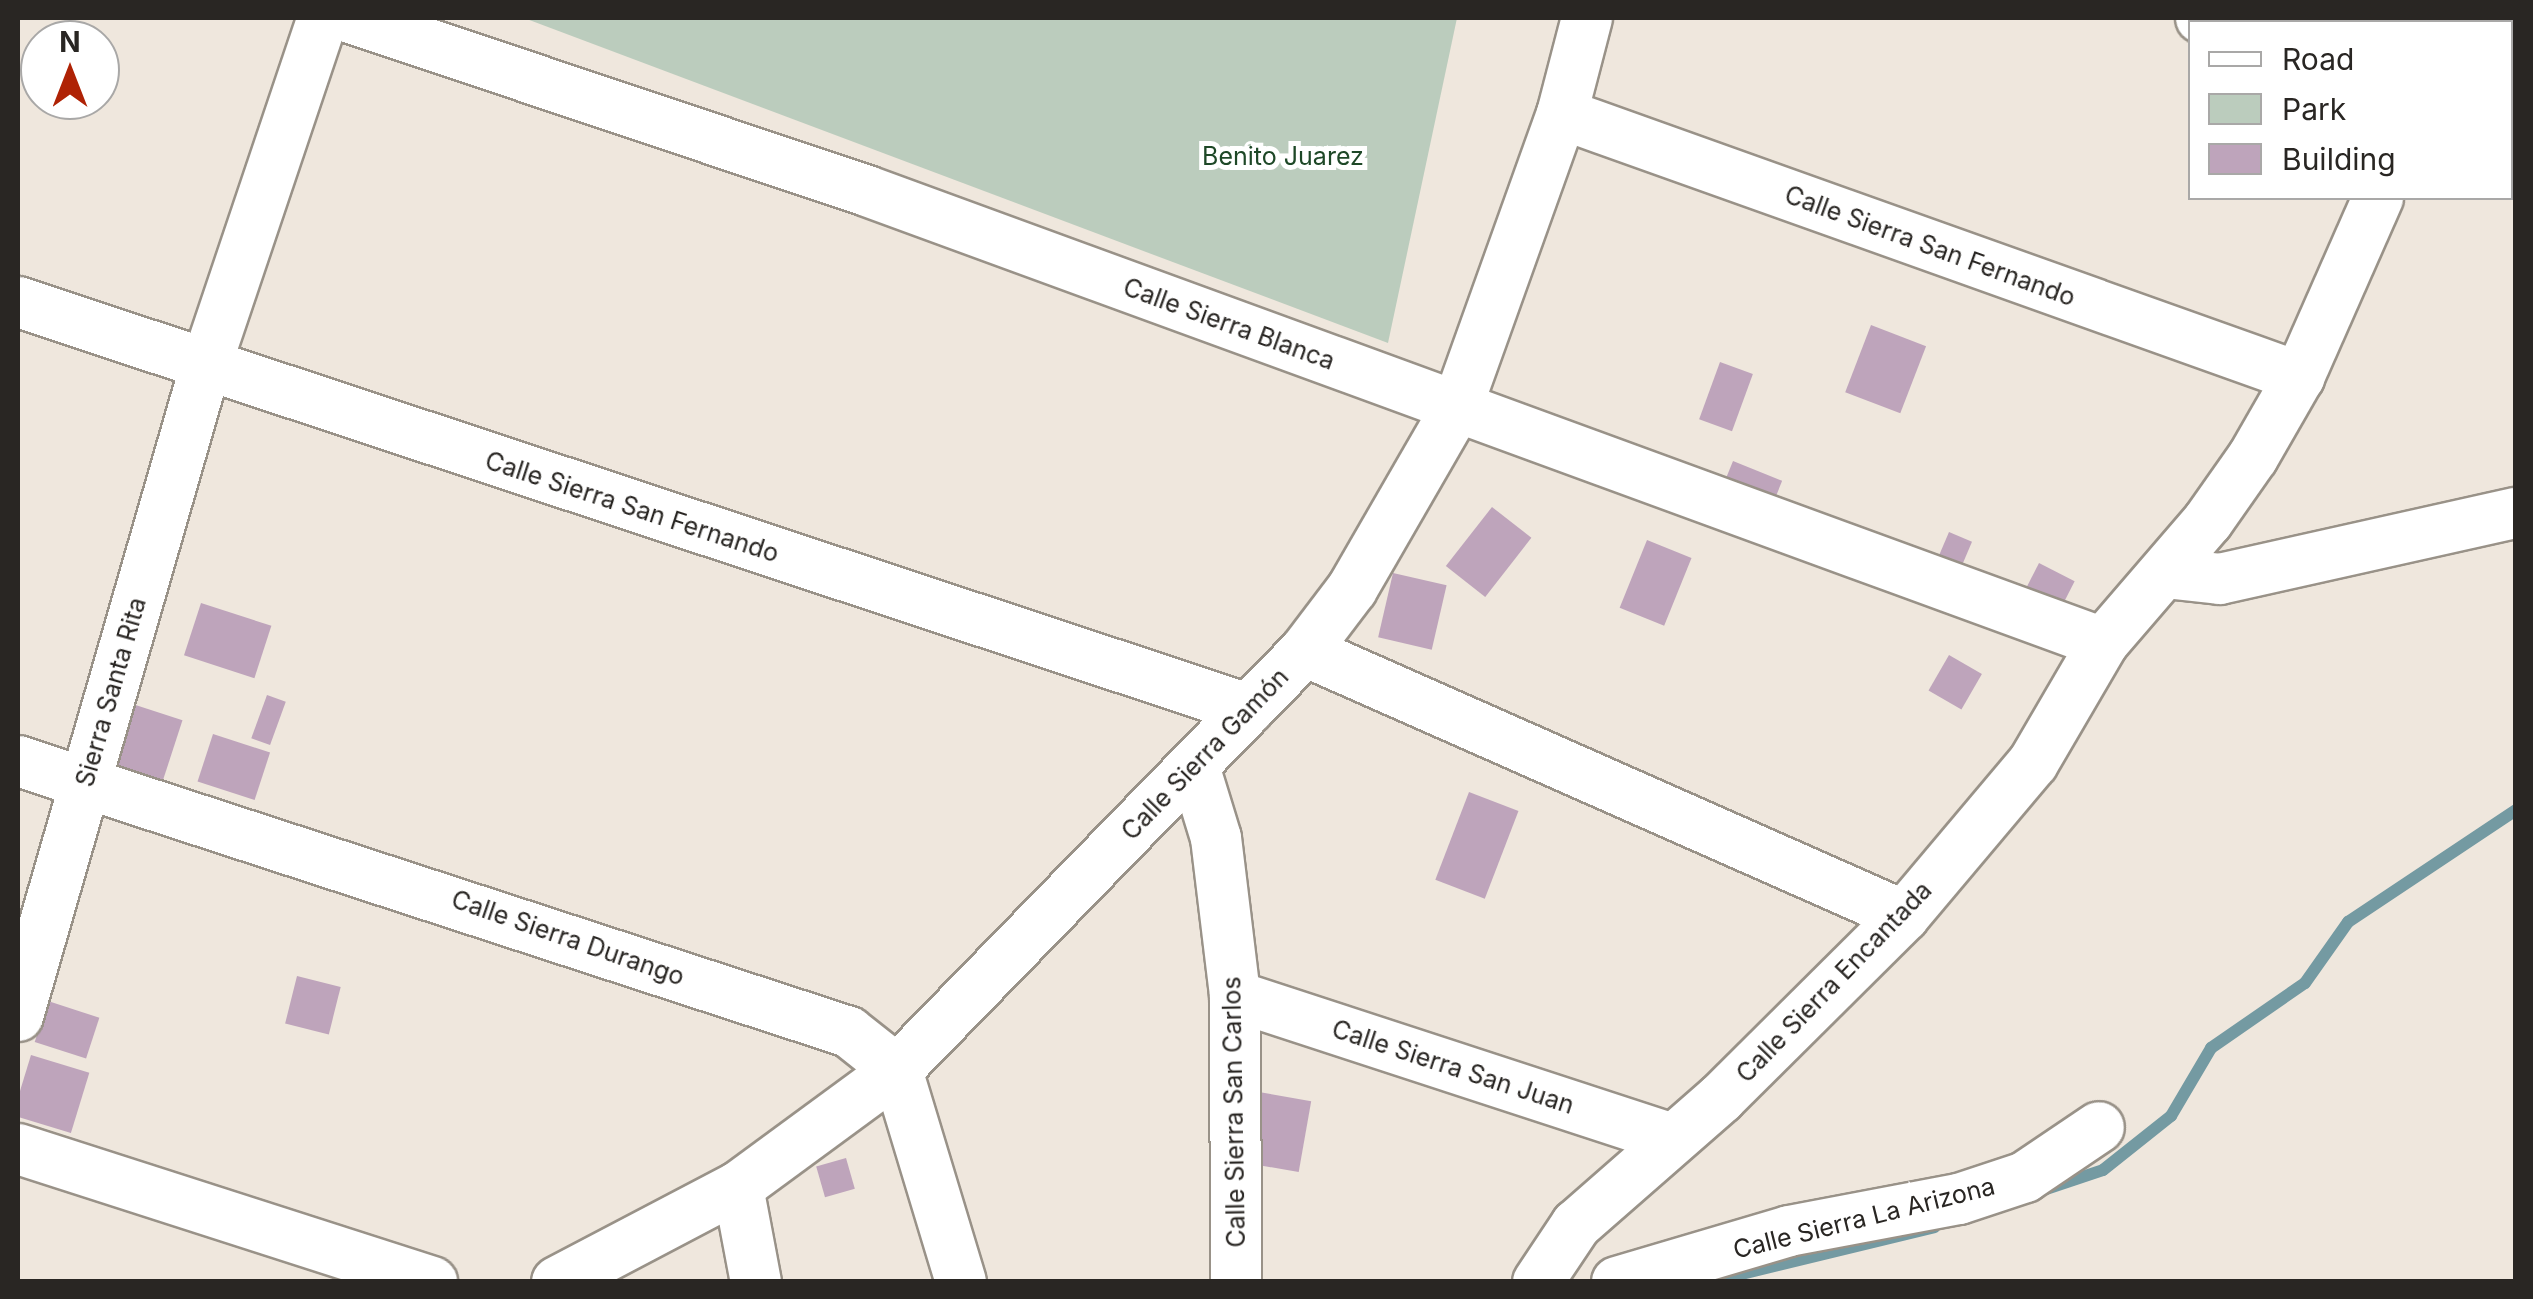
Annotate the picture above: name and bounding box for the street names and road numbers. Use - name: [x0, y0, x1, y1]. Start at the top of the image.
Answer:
- street label: Calle Sierra San Fernando: [1781, 179, 2079, 313]
- street label: Calle Sierra Blanca: [1119, 272, 1339, 376]
- street label: Calle Sierra San Fernando: [481, 445, 783, 569]
- street label: Sierra Santa Rita: [70, 594, 152, 790]
- street label: Calle Sierra Gamón: [1115, 662, 1295, 846]
- street label: Calle Sierra Encantada: [1730, 875, 1938, 1089]
- street label: Calle Sierra Durango: [448, 884, 688, 992]
- street label: Calle Sierra San Carlos: [1217, 976, 1251, 1248]
- street label: Calle Sierra San Juan: [1328, 1014, 1578, 1120]
- street label: Calle Sierra La Arizona: [1730, 1171, 1998, 1265]

